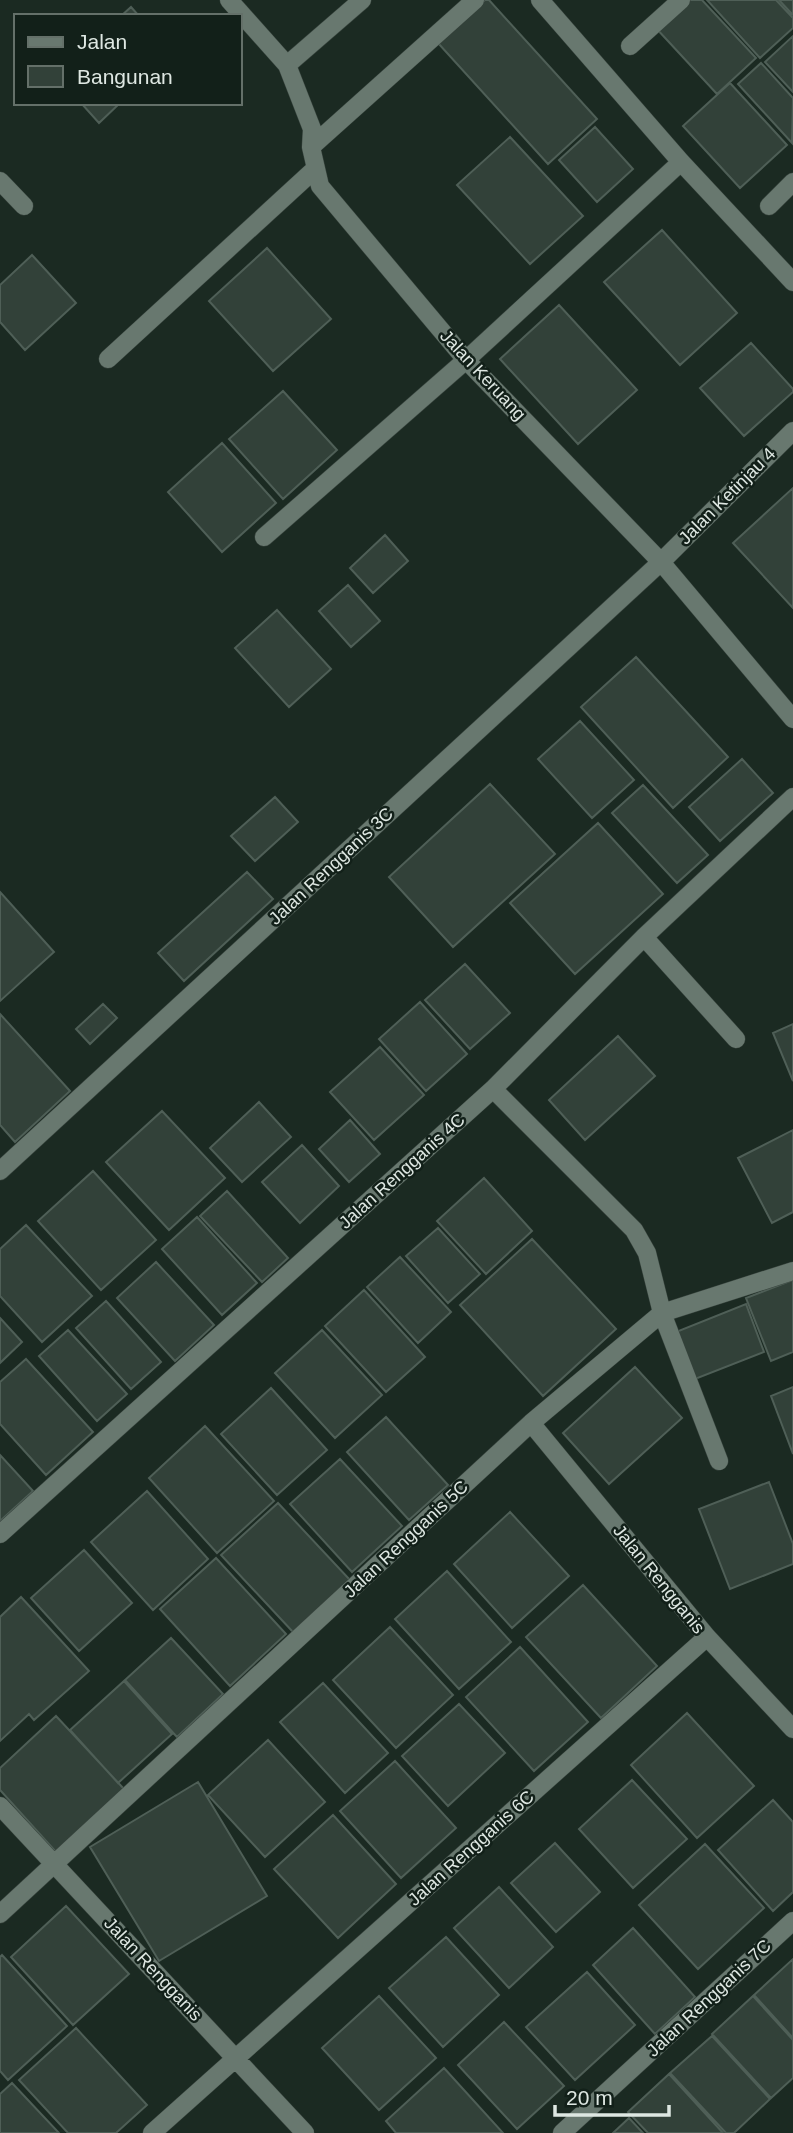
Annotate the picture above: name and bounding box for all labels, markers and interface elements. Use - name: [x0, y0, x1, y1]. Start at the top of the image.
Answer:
- legend: [14, 14, 242, 105]
- text: Jalan: [77, 30, 127, 53]
- text: Bangunan: [77, 65, 173, 88]
- street label: Jalan Keruang: [436, 326, 530, 424]
- street label: Jalan Ketinjau 4: [675, 444, 779, 548]
- street label: Jalan Rengganis 3C: [265, 803, 397, 929]
- street label: Jalan Rengganis 4C: [335, 1109, 469, 1233]
- street label: Jalan Rengganis 5C: [340, 1476, 472, 1602]
- street label: Jalan Rengganis: [609, 1521, 709, 1637]
- street label: Jalan Rengganis 6C: [404, 1786, 538, 1910]
- street label: Jalan Rengganis: [100, 1913, 206, 2025]
- street label: Jalan Rengganis 7C: [643, 1935, 775, 2061]
- scale bar: [555, 2074, 669, 2118]
- text: 20 m: [566, 2086, 613, 2109]

